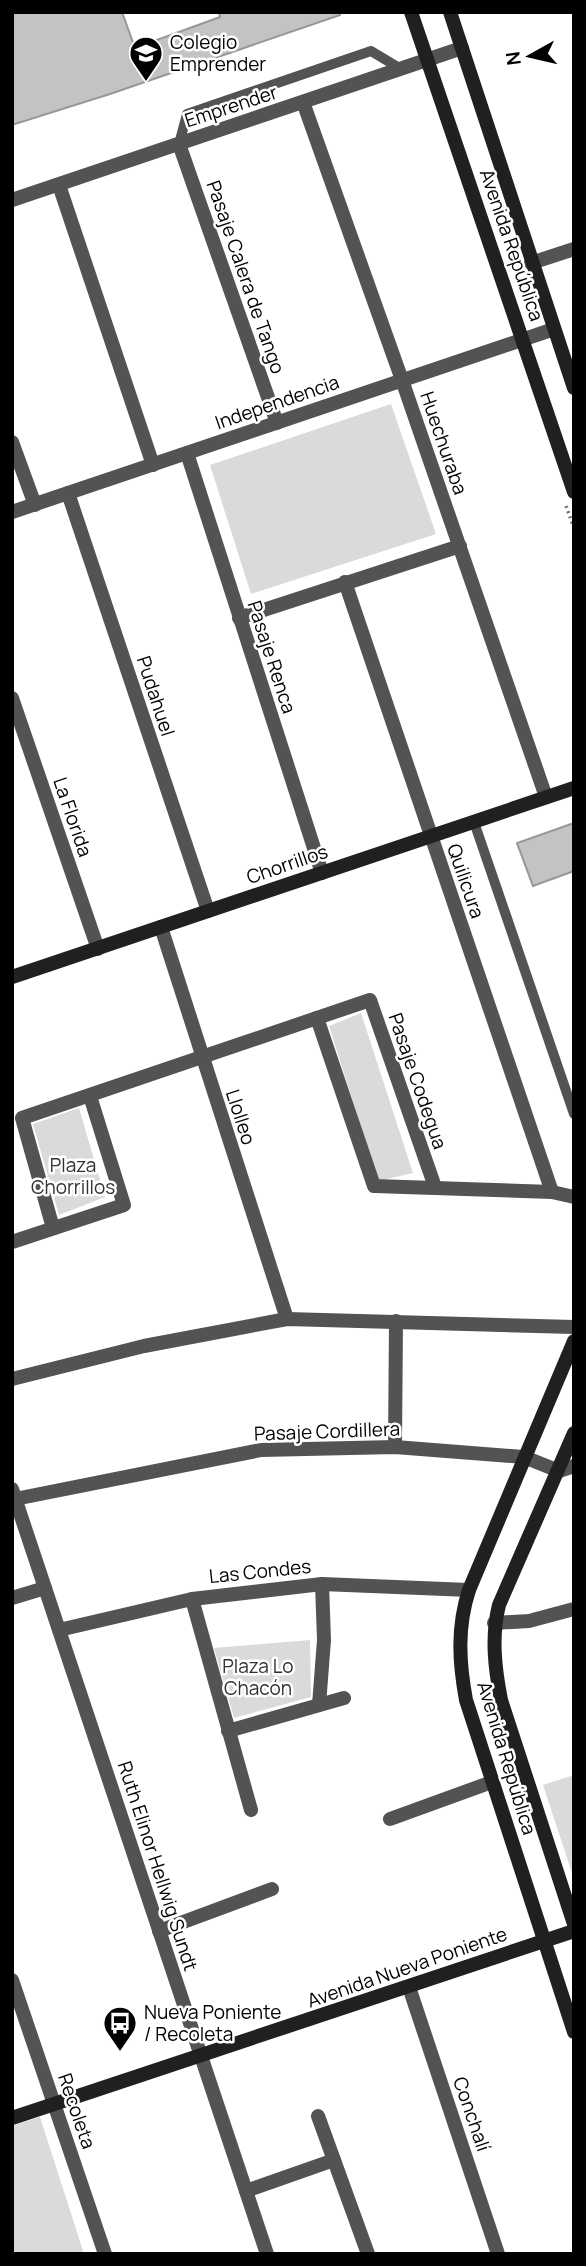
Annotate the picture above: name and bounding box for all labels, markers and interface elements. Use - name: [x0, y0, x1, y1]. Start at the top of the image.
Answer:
- north arrow: [495, 21, 565, 91]
- place label: Colegio Emprender: [170, 29, 266, 77]
- school or university icon: Colegio Emprender: [127, 34, 165, 83]
- text: N: [499, 50, 527, 67]
- street label: Emprender: [181, 79, 281, 133]
- street label: Avenida República: [474, 166, 550, 324]
- street label: Pasaje Calera de Tango: [201, 177, 291, 377]
- street label: Independencia: [212, 369, 342, 435]
- street label: Huechuraba: [414, 388, 474, 498]
- street label: Pasaje Renca: [242, 597, 302, 717]
- street label: Pudahuel: [131, 653, 181, 739]
- street label: La Florida: [47, 774, 99, 860]
- street label: Chorrillos: [243, 838, 331, 890]
- street label: Quilicura: [441, 840, 491, 922]
- street label: Pasaje Codegua: [383, 1010, 453, 1152]
- street label: Llolleo: [220, 1086, 262, 1148]
- park label: Plaza Chorrillos: [31, 1152, 115, 1200]
- street label: Pasaje Cordillera: [254, 1415, 400, 1447]
- street label: Las Condes: [208, 1553, 312, 1589]
- park label: Plaza Lo Chacón: [222, 1653, 294, 1701]
- street label: Avenida República: [471, 1678, 543, 1838]
- street label: Ruth Elinor Hellwig Sundt: [112, 1758, 204, 1974]
- street label: Avenida Nueva Poniente: [303, 1921, 511, 2013]
- place label: Nueva Poniente / Recoleta: [144, 1999, 281, 2047]
- bus stop icon: Nueva Poniente / Recoleta: [101, 2004, 139, 2053]
- street label: Recoleta: [52, 2070, 102, 2152]
- street label: Conchalí: [447, 2073, 497, 2155]

